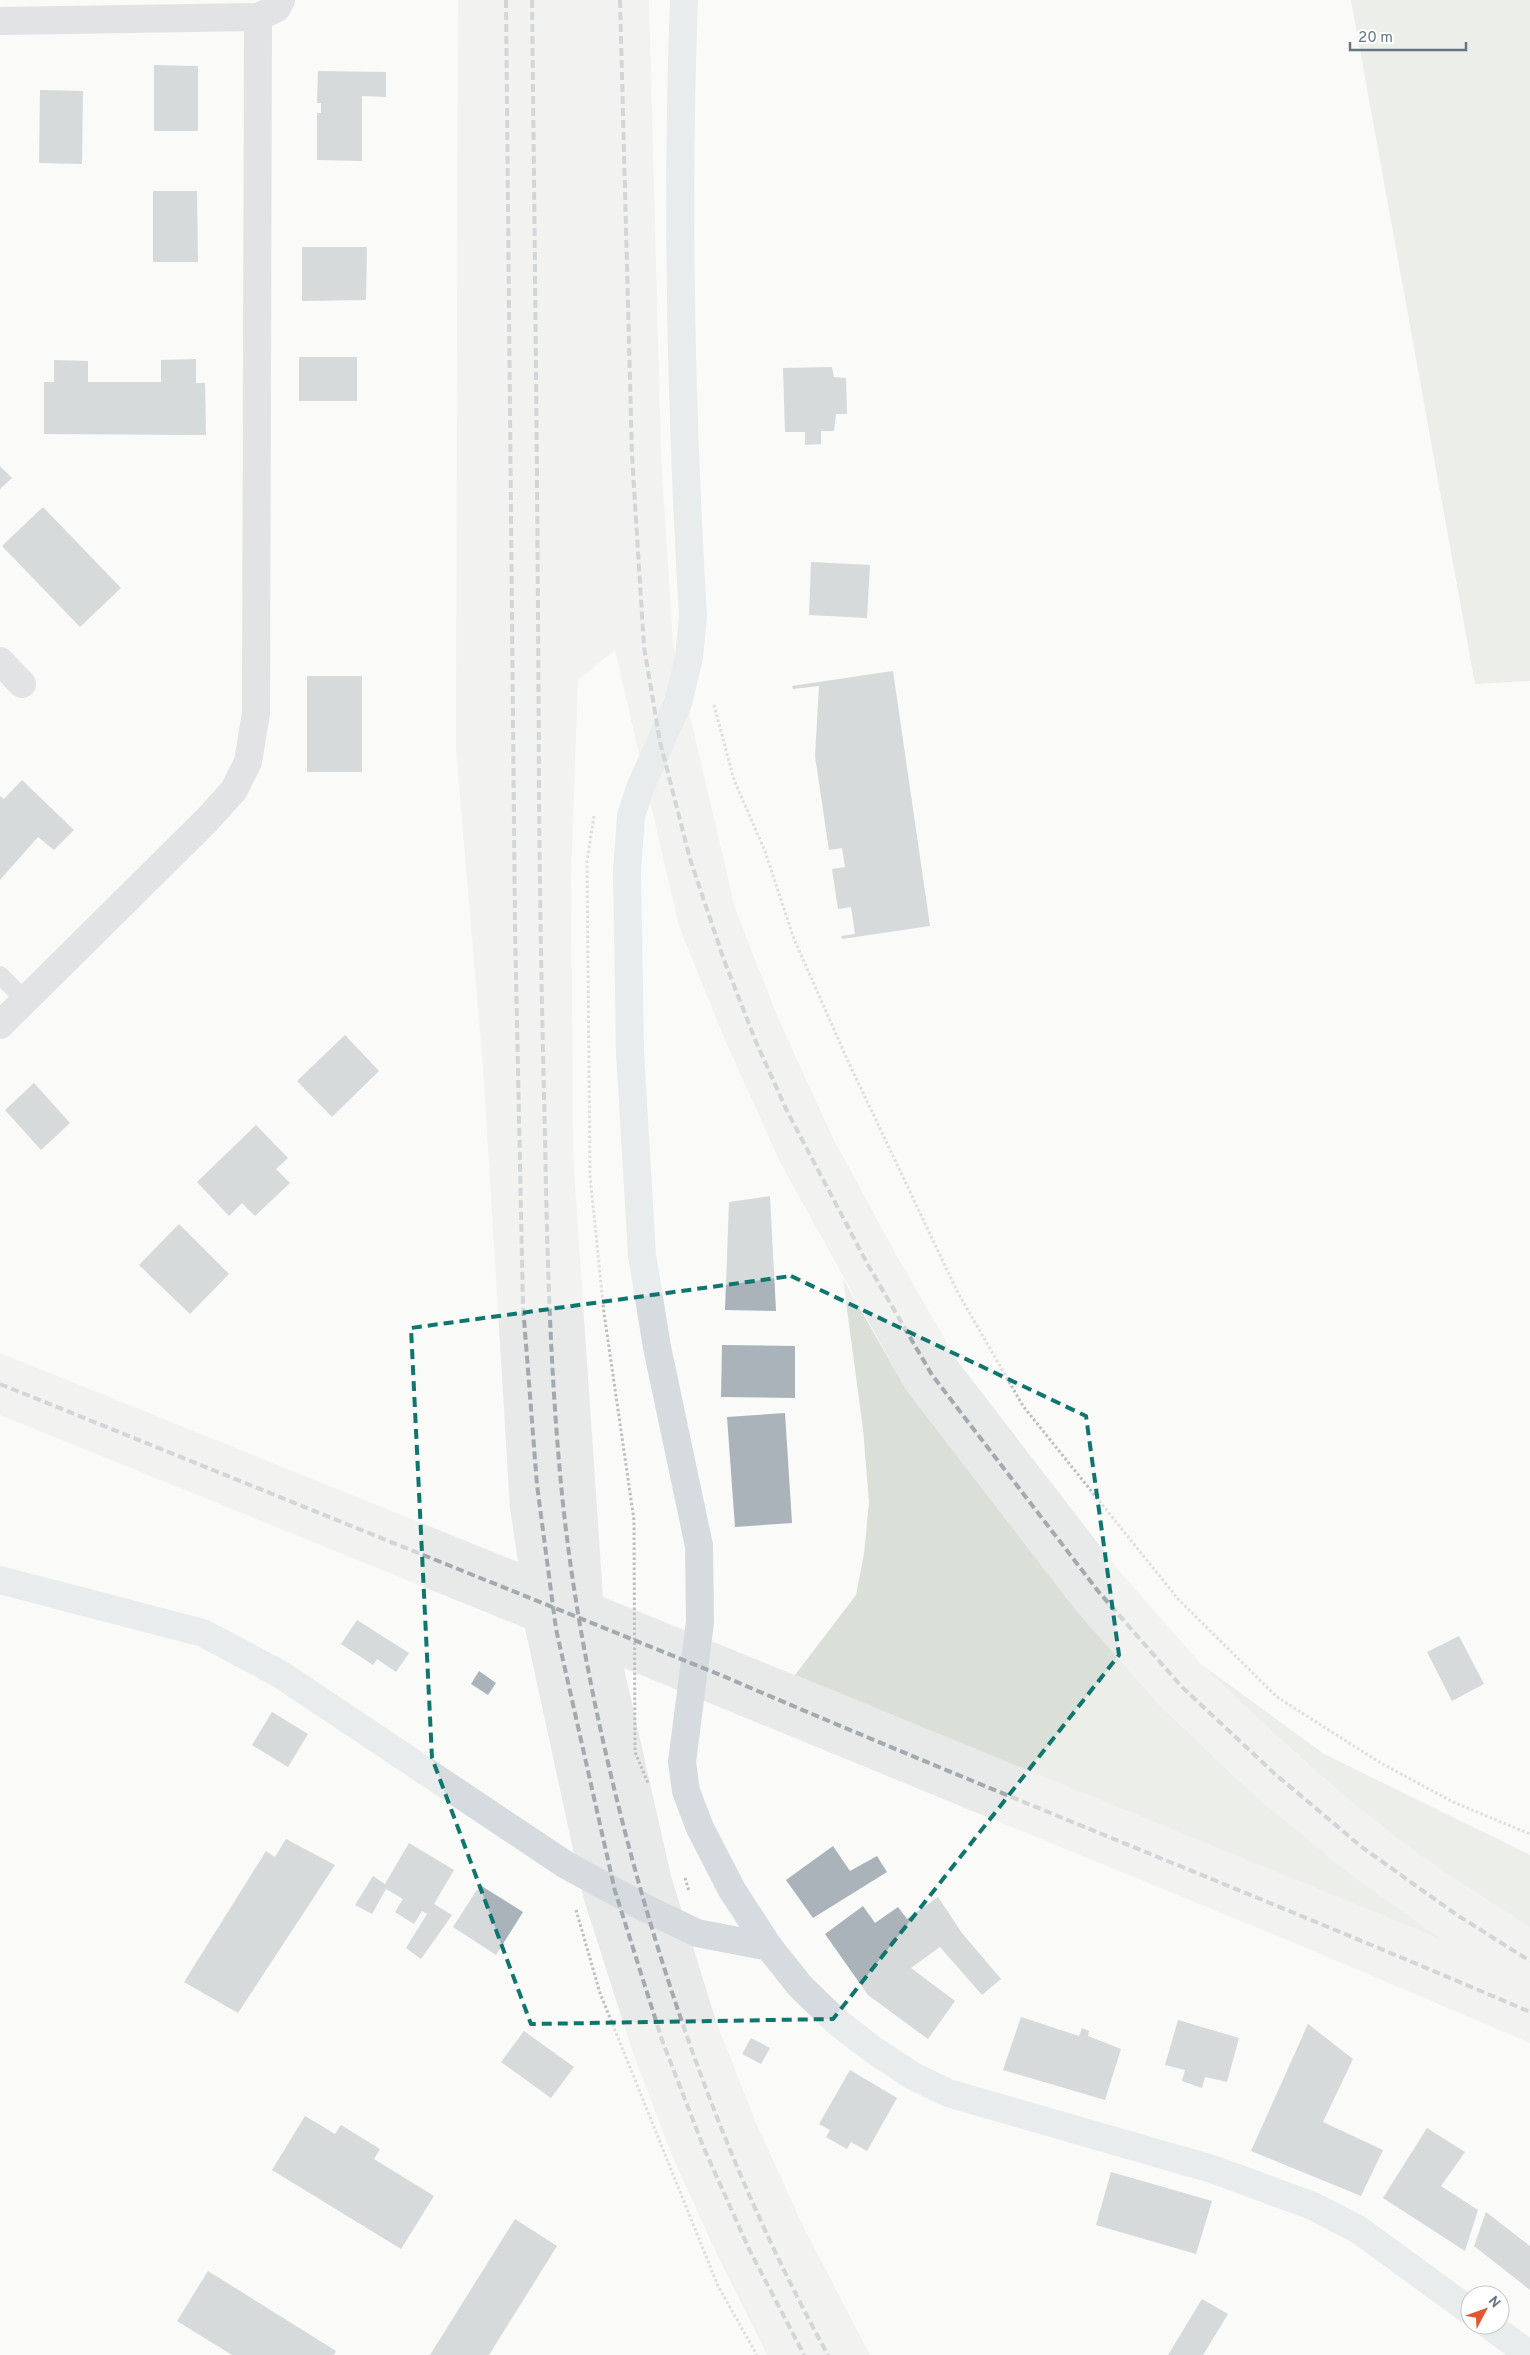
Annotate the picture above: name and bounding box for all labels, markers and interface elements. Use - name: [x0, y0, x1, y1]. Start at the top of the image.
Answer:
- scale bar: [1350, 20, 1466, 52]
- text: 20 m: [1358, 29, 1393, 48]
- north arrow: [1460, 2285, 1510, 2335]
- text: N: [1484, 2293, 1503, 2312]

